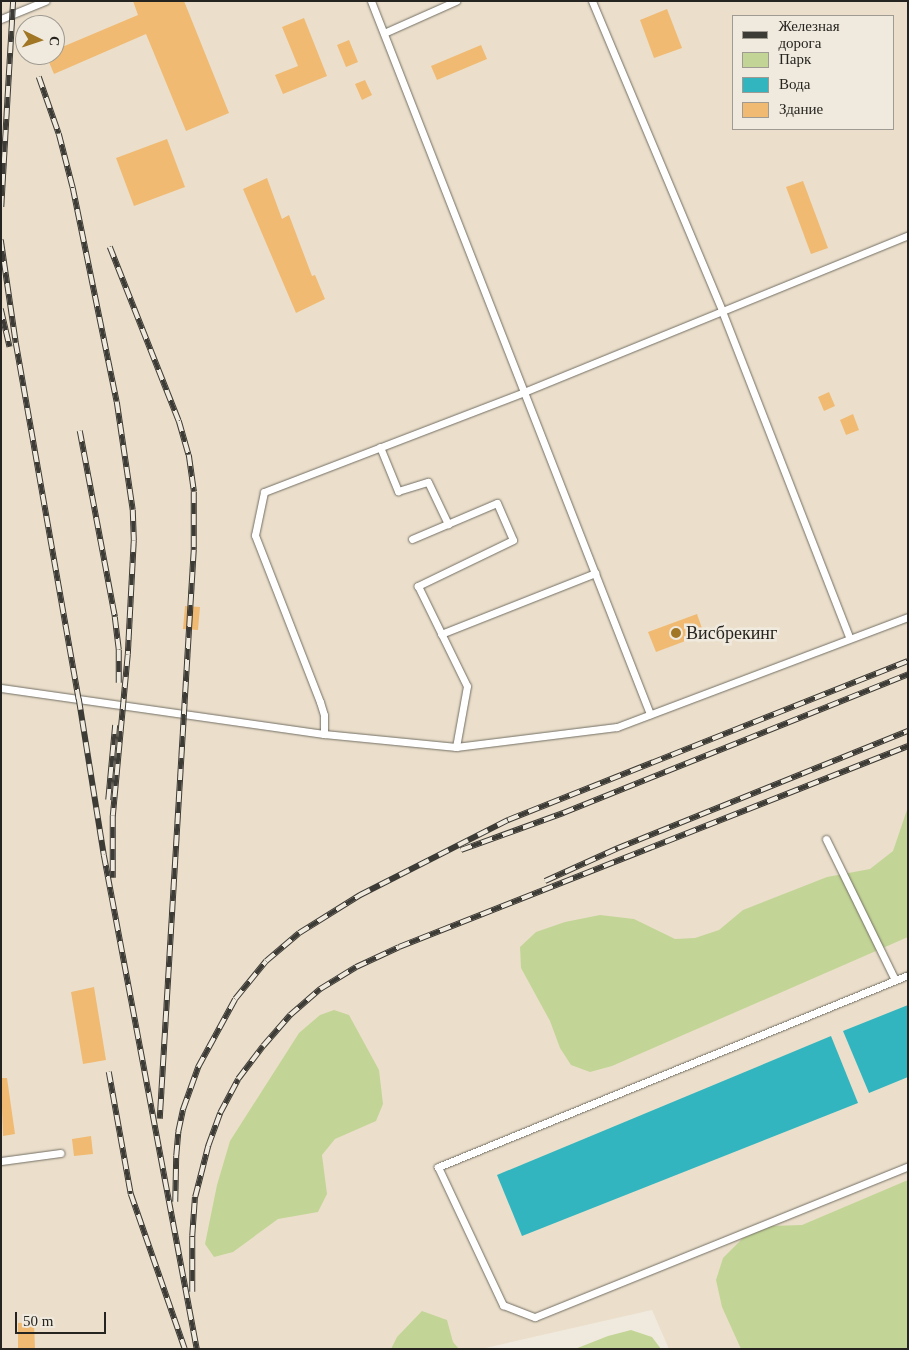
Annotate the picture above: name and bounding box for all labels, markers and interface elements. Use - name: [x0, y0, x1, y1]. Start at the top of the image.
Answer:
- north arrow: [15, 15, 65, 65]
- legend: [732, 15, 894, 130]
- text: Железная дорога: [778, 18, 840, 51]
- text: С: [47, 35, 62, 47]
- text: Парк: [779, 51, 811, 67]
- text: Вода: [779, 76, 810, 92]
- text: Здание: [779, 101, 823, 117]
- place label: Висбрекинг: [686, 622, 777, 644]
- marker: Висбрекинг: [670, 627, 682, 639]
- scale bar: [18, 1302, 109, 1334]
- text: 50 m: [23, 1313, 53, 1329]

